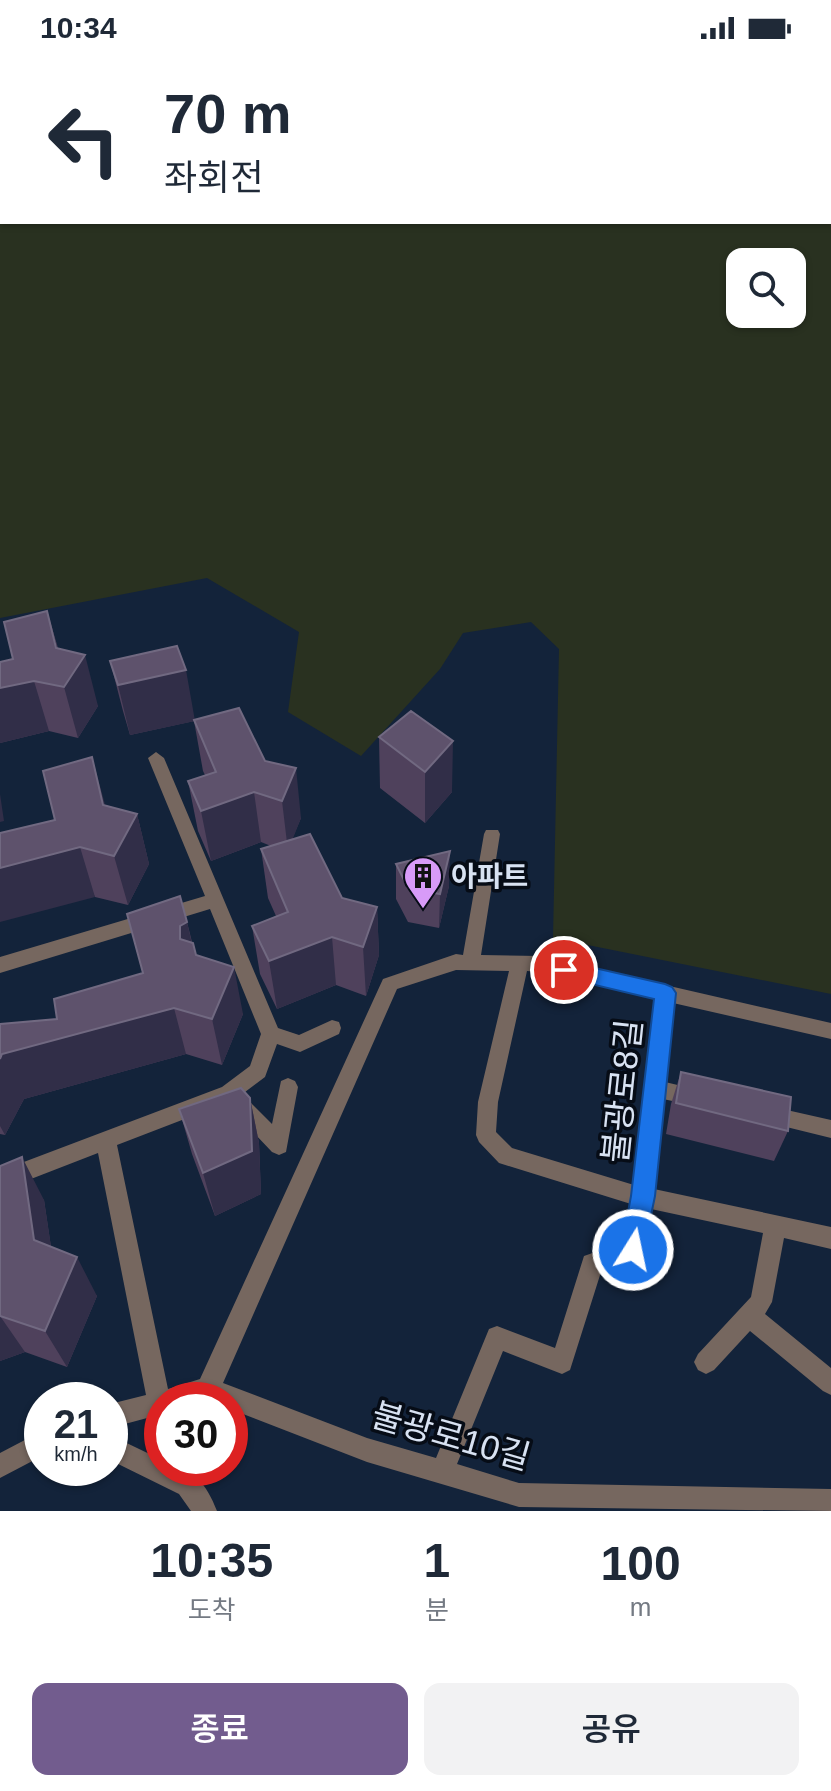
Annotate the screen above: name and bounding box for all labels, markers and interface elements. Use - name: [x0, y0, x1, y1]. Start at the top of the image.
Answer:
- text: 10:34: [40, 11, 117, 44]
- text: 70 m: [164, 82, 292, 145]
- icon: left: [32, 88, 136, 192]
- text: 좌회전: [164, 157, 263, 198]
- map controls: [726, 248, 806, 328]
- button: search: [726, 248, 806, 328]
- building icon: 아파트: [402, 855, 444, 910]
- place label: 아파트: [451, 861, 528, 892]
- pin: [530, 936, 598, 1004]
- icon: arrive: [542, 948, 586, 992]
- street label: 불광로8길: [596, 1017, 648, 1165]
- position arrow: [591, 1208, 675, 1292]
- speed limit sign: 30: [144, 1382, 248, 1486]
- street label: 불광로10길: [367, 1395, 535, 1477]
- text: 21: [54, 1402, 98, 1446]
- text: km/h: [54, 1443, 98, 1465]
- text: 10:35: [150, 1534, 273, 1587]
- text: 1: [423, 1534, 450, 1587]
- text: 100: [601, 1537, 681, 1590]
- text: m: [630, 1592, 651, 1622]
- text: 도착: [188, 1595, 236, 1625]
- text: 분: [425, 1595, 449, 1625]
- button: 종료: [32, 1683, 408, 1775]
- button: 공유: [424, 1683, 799, 1775]

